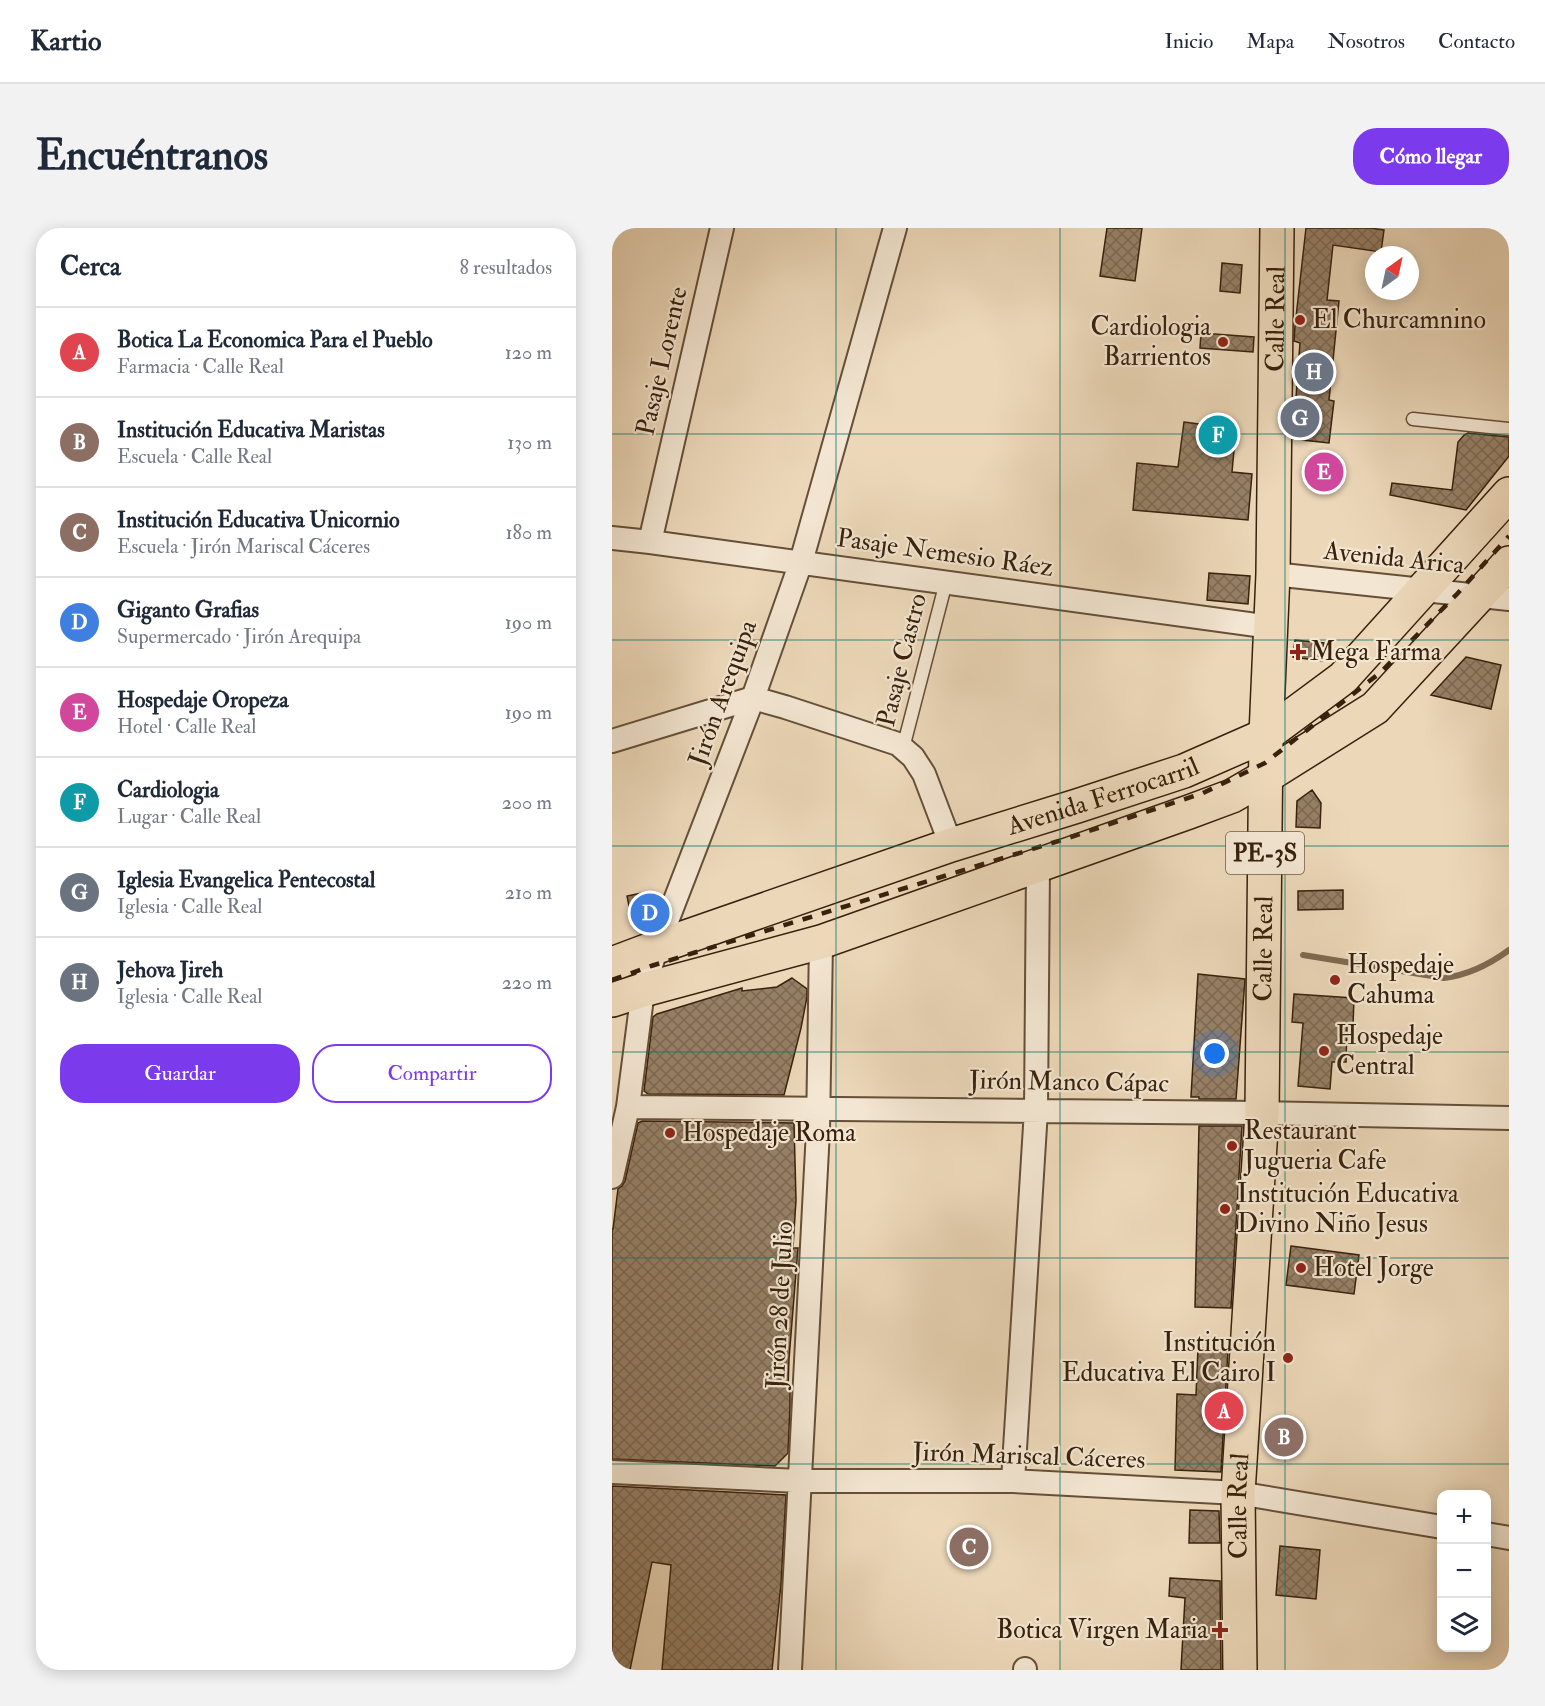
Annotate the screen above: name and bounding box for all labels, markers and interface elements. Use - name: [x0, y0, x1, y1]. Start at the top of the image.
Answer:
- text: Kartio: [30, 24, 101, 59]
- text: Inicio: [1164, 28, 1213, 55]
- text: Mapa: [1246, 28, 1294, 55]
- text: Nosotros: [1327, 28, 1405, 55]
- text: Contacto: [1438, 28, 1515, 55]
- button: Cómo llegar: [1353, 128, 1509, 185]
- text: Encuéntranos: [36, 130, 268, 182]
- north arrow: [1365, 246, 1419, 300]
- text: Cerca: [60, 251, 121, 283]
- text: 8 resultados: [459, 255, 552, 280]
- street label: Calle Real: [1259, 265, 1293, 372]
- street label: Pasaje Lorente: [629, 283, 695, 439]
- place label: El Churcamnino: [1312, 304, 1486, 336]
- place label: Cardiologia Barrientos: [1090, 311, 1211, 373]
- marker: El Churcamnino: [1293, 313, 1307, 327]
- text: Botica La Economica Para el Pueblo: [117, 326, 433, 354]
- marker: Cardiologia Barrientos: [1216, 335, 1230, 349]
- text: A: [73, 340, 86, 365]
- text: 120 m: [505, 340, 552, 365]
- pin: H: [1294, 350, 1334, 394]
- text: Farmacia · Calle Real: [117, 354, 284, 379]
- pin: G: [1280, 396, 1320, 441]
- pin: F: [1198, 412, 1238, 458]
- text: Institución Educativa Maristas: [117, 416, 385, 444]
- text: B: [73, 430, 86, 455]
- text: 130 m: [507, 430, 552, 455]
- text: Escuela · Calle Real: [117, 444, 272, 469]
- pin: E: [1304, 450, 1344, 494]
- text: Institución Educativa Unicornio: [117, 506, 400, 534]
- text: C: [72, 520, 87, 545]
- text: 180 m: [505, 520, 552, 545]
- street label: Pasaje Nemesio Ráez: [835, 522, 1056, 584]
- text: Escuela · Jirón Mariscal Cáceres: [117, 534, 370, 559]
- street label: Avenida Arica: [1321, 535, 1466, 581]
- street label: Pasaje Castro: [870, 590, 934, 730]
- text: Giganto Grafias: [117, 596, 259, 624]
- text: D: [71, 610, 88, 635]
- text: 190 m: [505, 610, 552, 635]
- street label: Jirón Arequipa: [681, 615, 765, 772]
- text: Supermercado · Jirón Arequipa: [117, 624, 361, 649]
- place label: Mega Farma: [1310, 636, 1442, 668]
- marker: Mega Farma: [1291, 645, 1305, 659]
- text: Hospedaje Oropeza: [117, 686, 289, 714]
- text: E: [72, 700, 87, 725]
- text: 190 m: [505, 700, 552, 725]
- text: Hotel · Calle Real: [117, 714, 256, 739]
- street label: Avenida Ferrocarril: [1003, 750, 1204, 843]
- text: Cardiologia: [117, 776, 219, 804]
- text: F: [73, 790, 86, 815]
- text: 200 m: [502, 790, 552, 815]
- text: Lugar · Calle Real: [117, 804, 261, 829]
- road number: PE-3S: [1226, 832, 1304, 874]
- text: Iglesia Evangelica Pentecostal: [117, 866, 375, 894]
- text: G: [71, 880, 88, 905]
- text: 210 m: [505, 880, 552, 905]
- pin: D: [630, 890, 669, 936]
- text: Iglesia · Calle Real: [117, 894, 262, 919]
- street label: Calle Real: [1247, 895, 1280, 1002]
- place label: Hospedaje Cahuma: [1347, 949, 1454, 1011]
- text: Jehova Jireh: [117, 956, 223, 984]
- text: H: [71, 970, 88, 995]
- text: 220 m: [502, 970, 552, 995]
- marker: Hospedaje Cahuma: [1328, 973, 1342, 987]
- text: Iglesia · Calle Real: [117, 984, 262, 1009]
- place label: Hospedaje Central: [1336, 1020, 1443, 1082]
- your location: [1200, 1039, 1229, 1068]
- button: Guardar: [60, 1044, 300, 1103]
- button: Compartir: [312, 1044, 552, 1103]
- marker: Hospedaje Central: [1317, 1044, 1331, 1058]
- street label: Jirón Manco Cápac: [968, 1064, 1169, 1101]
- place label: Restaurant Jugueria Cafe: [1243, 1115, 1386, 1177]
- place label: Hospedaje Roma: [682, 1117, 856, 1150]
- marker: Hospedaje Roma: [663, 1126, 677, 1140]
- marker: Restaurant Jugueria Cafe: [1225, 1139, 1239, 1153]
- place label: Institución Educativa Divino Niño Jesus: [1237, 1178, 1459, 1240]
- marker: Institución Educativa Divino Niño Jesus: [1218, 1202, 1232, 1216]
- street label: Jirón 28 de Julio: [760, 1220, 800, 1391]
- place label: Hotel Jorge: [1313, 1252, 1434, 1284]
- marker: Hotel Jorge: [1294, 1261, 1308, 1275]
- place label: Institución Educativa El Cairo I: [1062, 1327, 1276, 1389]
- marker: Institución Educativa El Cairo I: [1281, 1351, 1295, 1365]
- pin: A: [1204, 1388, 1244, 1434]
- pin: B: [1264, 1414, 1304, 1460]
- street label: Jirón Mariscal Cáceres: [911, 1436, 1146, 1476]
- street label: Calle Real: [1222, 1452, 1257, 1559]
- map controls: [1437, 1490, 1491, 1652]
- button: +: [1437, 1490, 1491, 1544]
- pin: C: [950, 1524, 988, 1570]
- button: −: [1437, 1544, 1491, 1598]
- button: layers: [1437, 1598, 1491, 1652]
- place label: Botica Virgen Maria: [996, 1614, 1208, 1646]
- marker: Botica Virgen Maria: [1213, 1623, 1227, 1637]

